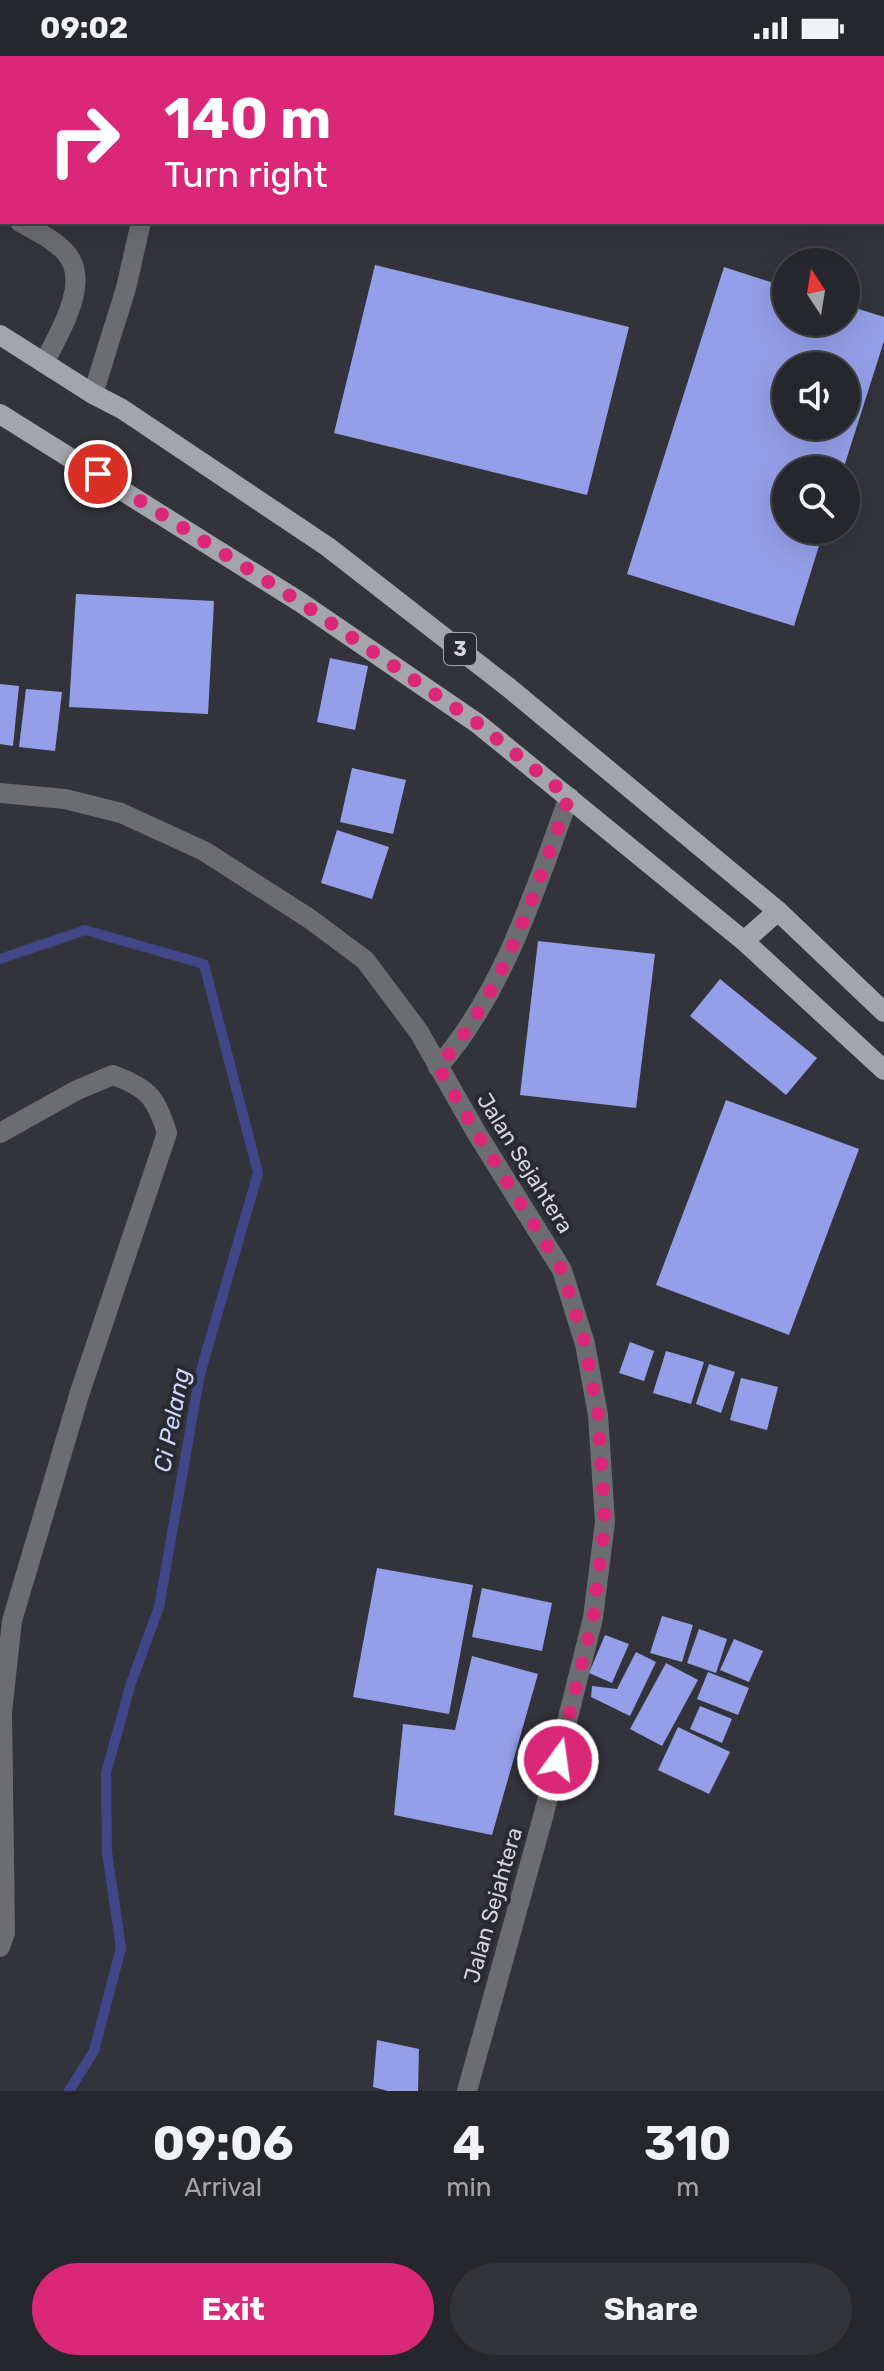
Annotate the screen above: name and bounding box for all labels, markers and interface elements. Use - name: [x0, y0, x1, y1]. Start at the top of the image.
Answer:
- text: 09:02: [40, 10, 128, 46]
- text: 140 m: [164, 86, 331, 152]
- icon: right: [32, 88, 136, 192]
- text: Turn right: [164, 153, 328, 196]
- north arrow: [772, 248, 860, 336]
- map controls: [772, 248, 860, 544]
- button: sound: [772, 352, 860, 440]
- pin: [64, 440, 132, 508]
- icon: arrive: [76, 452, 120, 496]
- button: search: [772, 456, 860, 544]
- road number: 3: [444, 633, 476, 665]
- street label: Jalan Sejahtera: [471, 1088, 579, 1238]
- water label: Ci Pelang: [148, 1366, 196, 1474]
- position arrow: [516, 1718, 600, 1802]
- street label: Jalan Sejahtera: [458, 1824, 528, 1986]
- text: 09:06: [153, 2115, 294, 2172]
- text: 4: [453, 2115, 485, 2172]
- text: 310: [644, 2115, 731, 2172]
- text: Arrival: [184, 2172, 262, 2203]
- text: min: [446, 2172, 491, 2203]
- text: m: [676, 2172, 699, 2203]
- button: Exit: [32, 2263, 434, 2355]
- button: Share: [450, 2263, 852, 2355]

